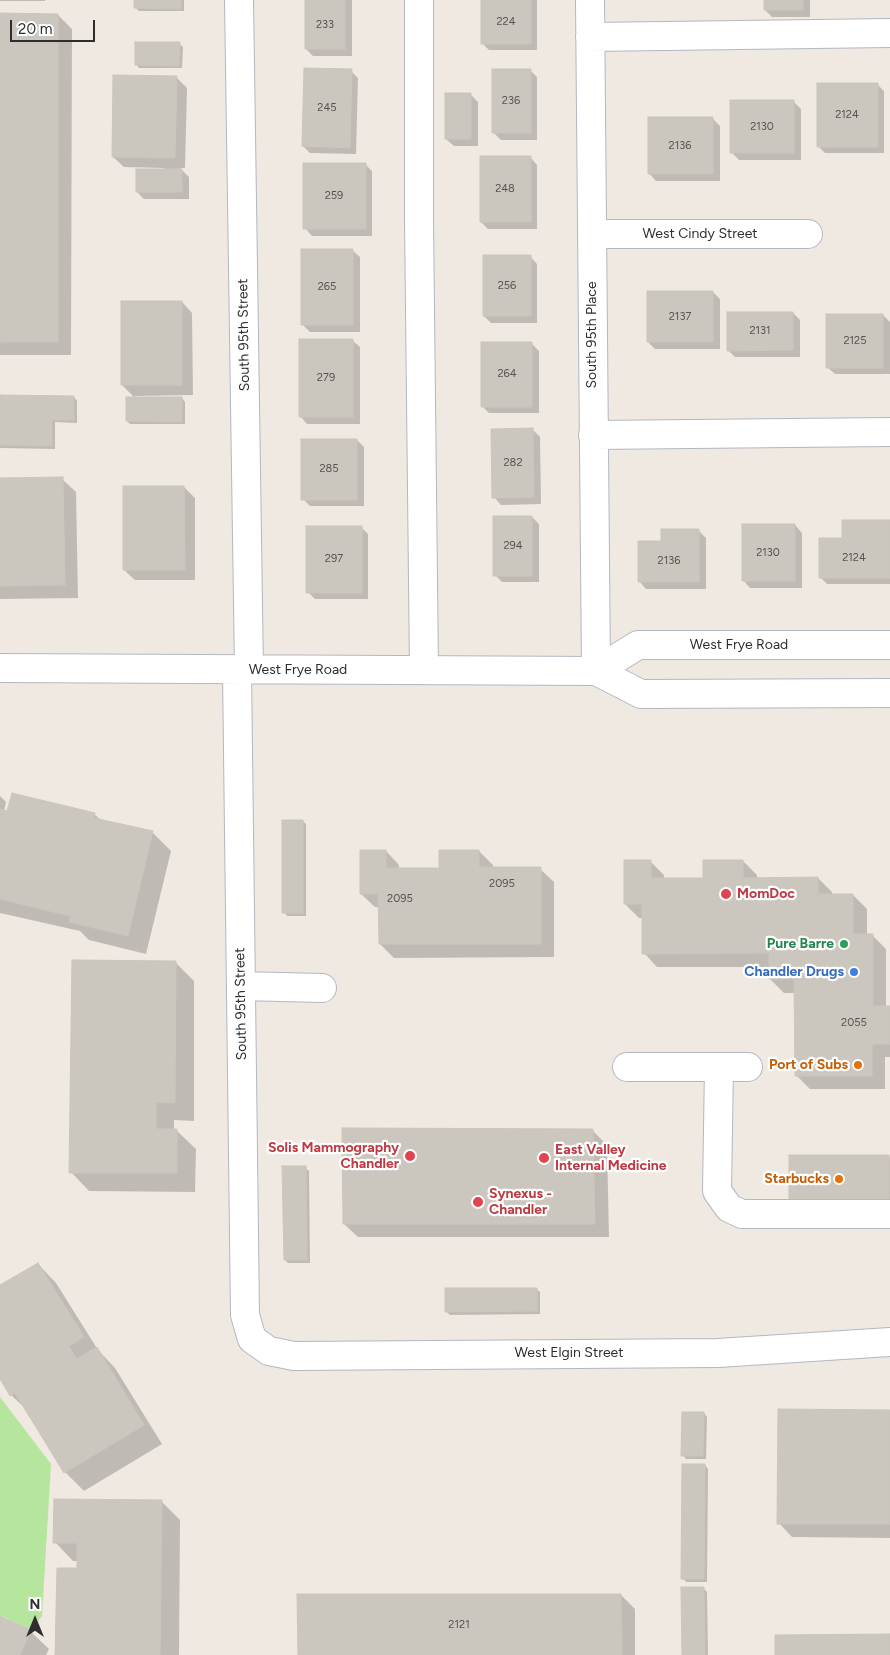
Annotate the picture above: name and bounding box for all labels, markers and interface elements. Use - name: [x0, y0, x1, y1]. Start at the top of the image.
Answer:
- scale bar: [12, 10, 98, 42]
- house number: 224: [496, 15, 516, 29]
- house number: 233: [316, 18, 334, 32]
- text: 20 m: [18, 20, 52, 38]
- house number: 236: [502, 94, 520, 108]
- house number: 245: [317, 101, 337, 115]
- house number: 2124: [835, 108, 859, 122]
- house number: 2130: [750, 120, 774, 134]
- house number: 2136: [669, 139, 691, 153]
- house number: 248: [495, 182, 515, 196]
- house number: 259: [325, 189, 343, 203]
- street label: West Cindy Street: [642, 226, 758, 242]
- street label: South 95th Street: [235, 278, 253, 392]
- house number: 256: [498, 279, 516, 293]
- house number: 265: [318, 280, 336, 294]
- street label: South 95th Place: [584, 281, 600, 389]
- house number: 2137: [669, 310, 691, 324]
- house number: 2131: [749, 324, 771, 338]
- house number: 2125: [843, 334, 867, 348]
- house number: 264: [497, 367, 517, 381]
- house number: 279: [317, 371, 335, 385]
- house number: 282: [503, 456, 523, 470]
- house number: 285: [319, 462, 339, 476]
- house number: 294: [503, 539, 523, 553]
- house number: 2130: [756, 546, 780, 560]
- house number: 2124: [842, 551, 866, 565]
- house number: 297: [325, 552, 343, 566]
- house number: 2136: [658, 554, 680, 568]
- street label: West Frye Road: [690, 637, 788, 653]
- street label: West Frye Road: [249, 662, 347, 678]
- house number: 2095: [489, 877, 515, 891]
- place label: MomDoc: [737, 886, 795, 902]
- marker: MomDoc: [719, 887, 733, 901]
- house number: 2095: [387, 892, 413, 906]
- place label: Pure Barre: [767, 936, 834, 952]
- marker: Pure Barre: [838, 938, 850, 950]
- street label: South 95th Street: [232, 947, 250, 1061]
- place label: Chandler Drugs: [744, 964, 844, 980]
- marker: Chandler Drugs: [848, 966, 860, 978]
- house number: 2055: [841, 1016, 867, 1030]
- place label: Port of Subs: [769, 1057, 848, 1073]
- marker: Port of Subs: [852, 1059, 864, 1071]
- place label: Solis Mammography Chandler: [268, 1140, 399, 1172]
- place label: East Valley Internal Medicine: [555, 1142, 667, 1174]
- marker: Solis Mammography Chandler: [403, 1149, 417, 1163]
- marker: East Valley Internal Medicine: [537, 1151, 551, 1165]
- place label: Starbucks: [764, 1171, 829, 1187]
- marker: Starbucks: [833, 1173, 845, 1185]
- place label: Synexus - Chandler: [489, 1186, 552, 1218]
- marker: Synexus - Chandler: [471, 1195, 485, 1209]
- street label: West Elgin Street: [514, 1345, 624, 1361]
- north arrow: [10, 1595, 60, 1645]
- text: N: [30, 1596, 40, 1613]
- house number: 2121: [448, 1618, 470, 1632]

